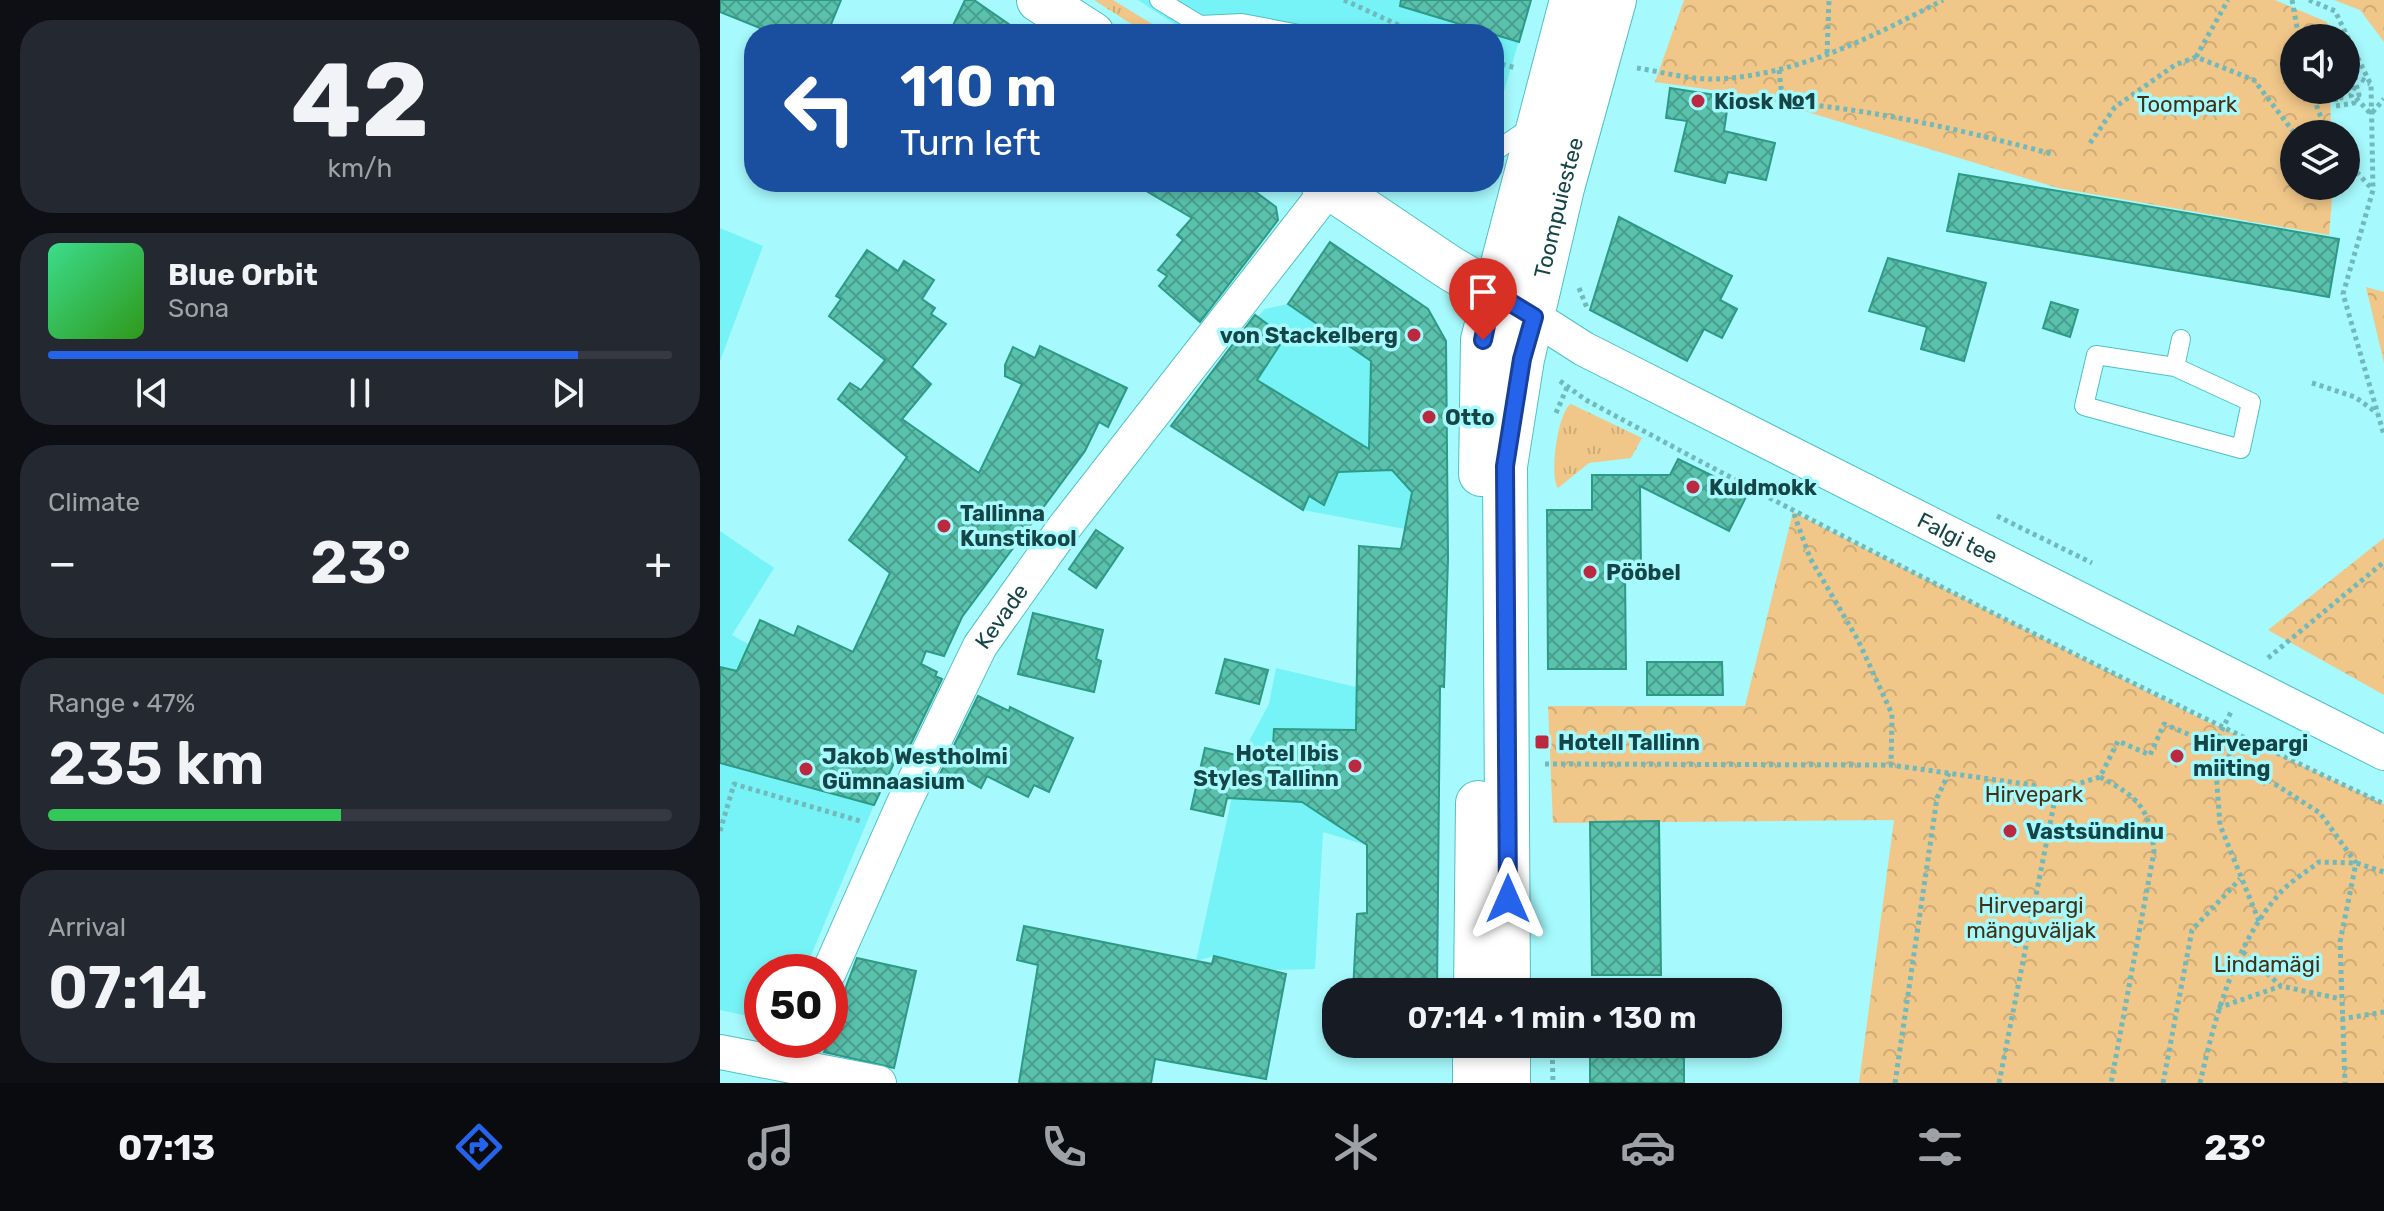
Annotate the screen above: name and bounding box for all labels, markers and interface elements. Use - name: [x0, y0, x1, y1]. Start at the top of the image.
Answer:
- map controls: [2280, 24, 2360, 200]
- button: sound: [2280, 24, 2360, 104]
- text: 42: [291, 39, 429, 162]
- text: 110 m: [900, 54, 1057, 120]
- icon: left: [768, 56, 872, 160]
- place label: Kiosk №1: [1714, 88, 1816, 115]
- park label: Toompark: [2137, 91, 2238, 118]
- marker: Kiosk №1: [1689, 92, 1707, 110]
- button: layers: [2280, 120, 2360, 200]
- text: Turn left: [900, 121, 1041, 164]
- street label: Toompuiestee: [1528, 134, 1589, 281]
- text: km/h: [328, 153, 392, 184]
- text: Blue Orbit: [168, 257, 318, 293]
- pin: [1449, 258, 1517, 340]
- icon: arrive: [1461, 270, 1505, 314]
- text: Sona: [168, 293, 229, 324]
- place label: von Stackelberg: [1220, 322, 1398, 349]
- marker: von Stackelberg: [1405, 326, 1423, 344]
- icon: previous: [130, 371, 174, 415]
- icon: pause: [338, 371, 382, 415]
- icon: next: [546, 371, 590, 415]
- place label: Otto: [1445, 404, 1495, 431]
- marker: Otto: [1420, 408, 1438, 426]
- place label: Kuldmokk: [1709, 474, 1817, 501]
- marker: Kuldmokk: [1684, 478, 1702, 496]
- text: Climate: [48, 487, 140, 518]
- place label: Tallinna Kunstikool: [960, 500, 1077, 552]
- street label: Falgi tee: [1913, 506, 2002, 569]
- marker: Tallinna Kunstikool: [935, 517, 953, 535]
- text: 23°: [310, 527, 411, 598]
- text: −: [48, 537, 77, 589]
- text: +: [645, 537, 672, 589]
- place label: Pööbel: [1606, 559, 1681, 586]
- marker: Pööbel: [1581, 563, 1599, 581]
- street label: Kevade: [969, 578, 1034, 654]
- text: Range · 47%: [48, 688, 195, 719]
- text: 235 km: [48, 728, 264, 799]
- place label: Hotell Tallinn: [1558, 729, 1700, 756]
- place label: Hirvepargi miiting: [2193, 730, 2308, 782]
- marker: Hotell Tallinn: [1533, 733, 1551, 751]
- place label: Hotel Ibis Styles Tallinn: [1193, 740, 1339, 792]
- place label: Jakob Westholmi Gümnaasium: [822, 743, 1008, 795]
- marker: Hirvepargi miiting: [2168, 747, 2186, 765]
- marker: Hotel Ibis Styles Tallinn: [1346, 757, 1364, 775]
- marker: Jakob Westholmi Gümnaasium: [797, 760, 815, 778]
- park label: Hirvepark: [1985, 781, 2084, 808]
- place label: Vastsündinu: [2026, 818, 2164, 845]
- marker: Vastsündinu: [2001, 822, 2019, 840]
- position arrow: [1466, 857, 1550, 941]
- park label: Hirvepargi mänguväljak: [1966, 892, 2097, 944]
- text: Arrival: [48, 912, 126, 943]
- park label: Lindamägi: [2214, 951, 2320, 978]
- text: 07:14: [48, 952, 207, 1023]
- speed limit sign: 50: [744, 954, 848, 1058]
- text: 07:14 · 1 min · 130 m: [1407, 1000, 1697, 1036]
- icon: directions: [451, 1119, 507, 1175]
- icon: music: [743, 1119, 799, 1175]
- icon: phone: [1036, 1119, 1092, 1175]
- icon: climate: [1328, 1119, 1384, 1175]
- icon: car: [1620, 1119, 1676, 1175]
- icon: filters: [1912, 1119, 1968, 1175]
- text: 07:13: [118, 1126, 215, 1169]
- text: 23°: [2204, 1126, 2266, 1169]

